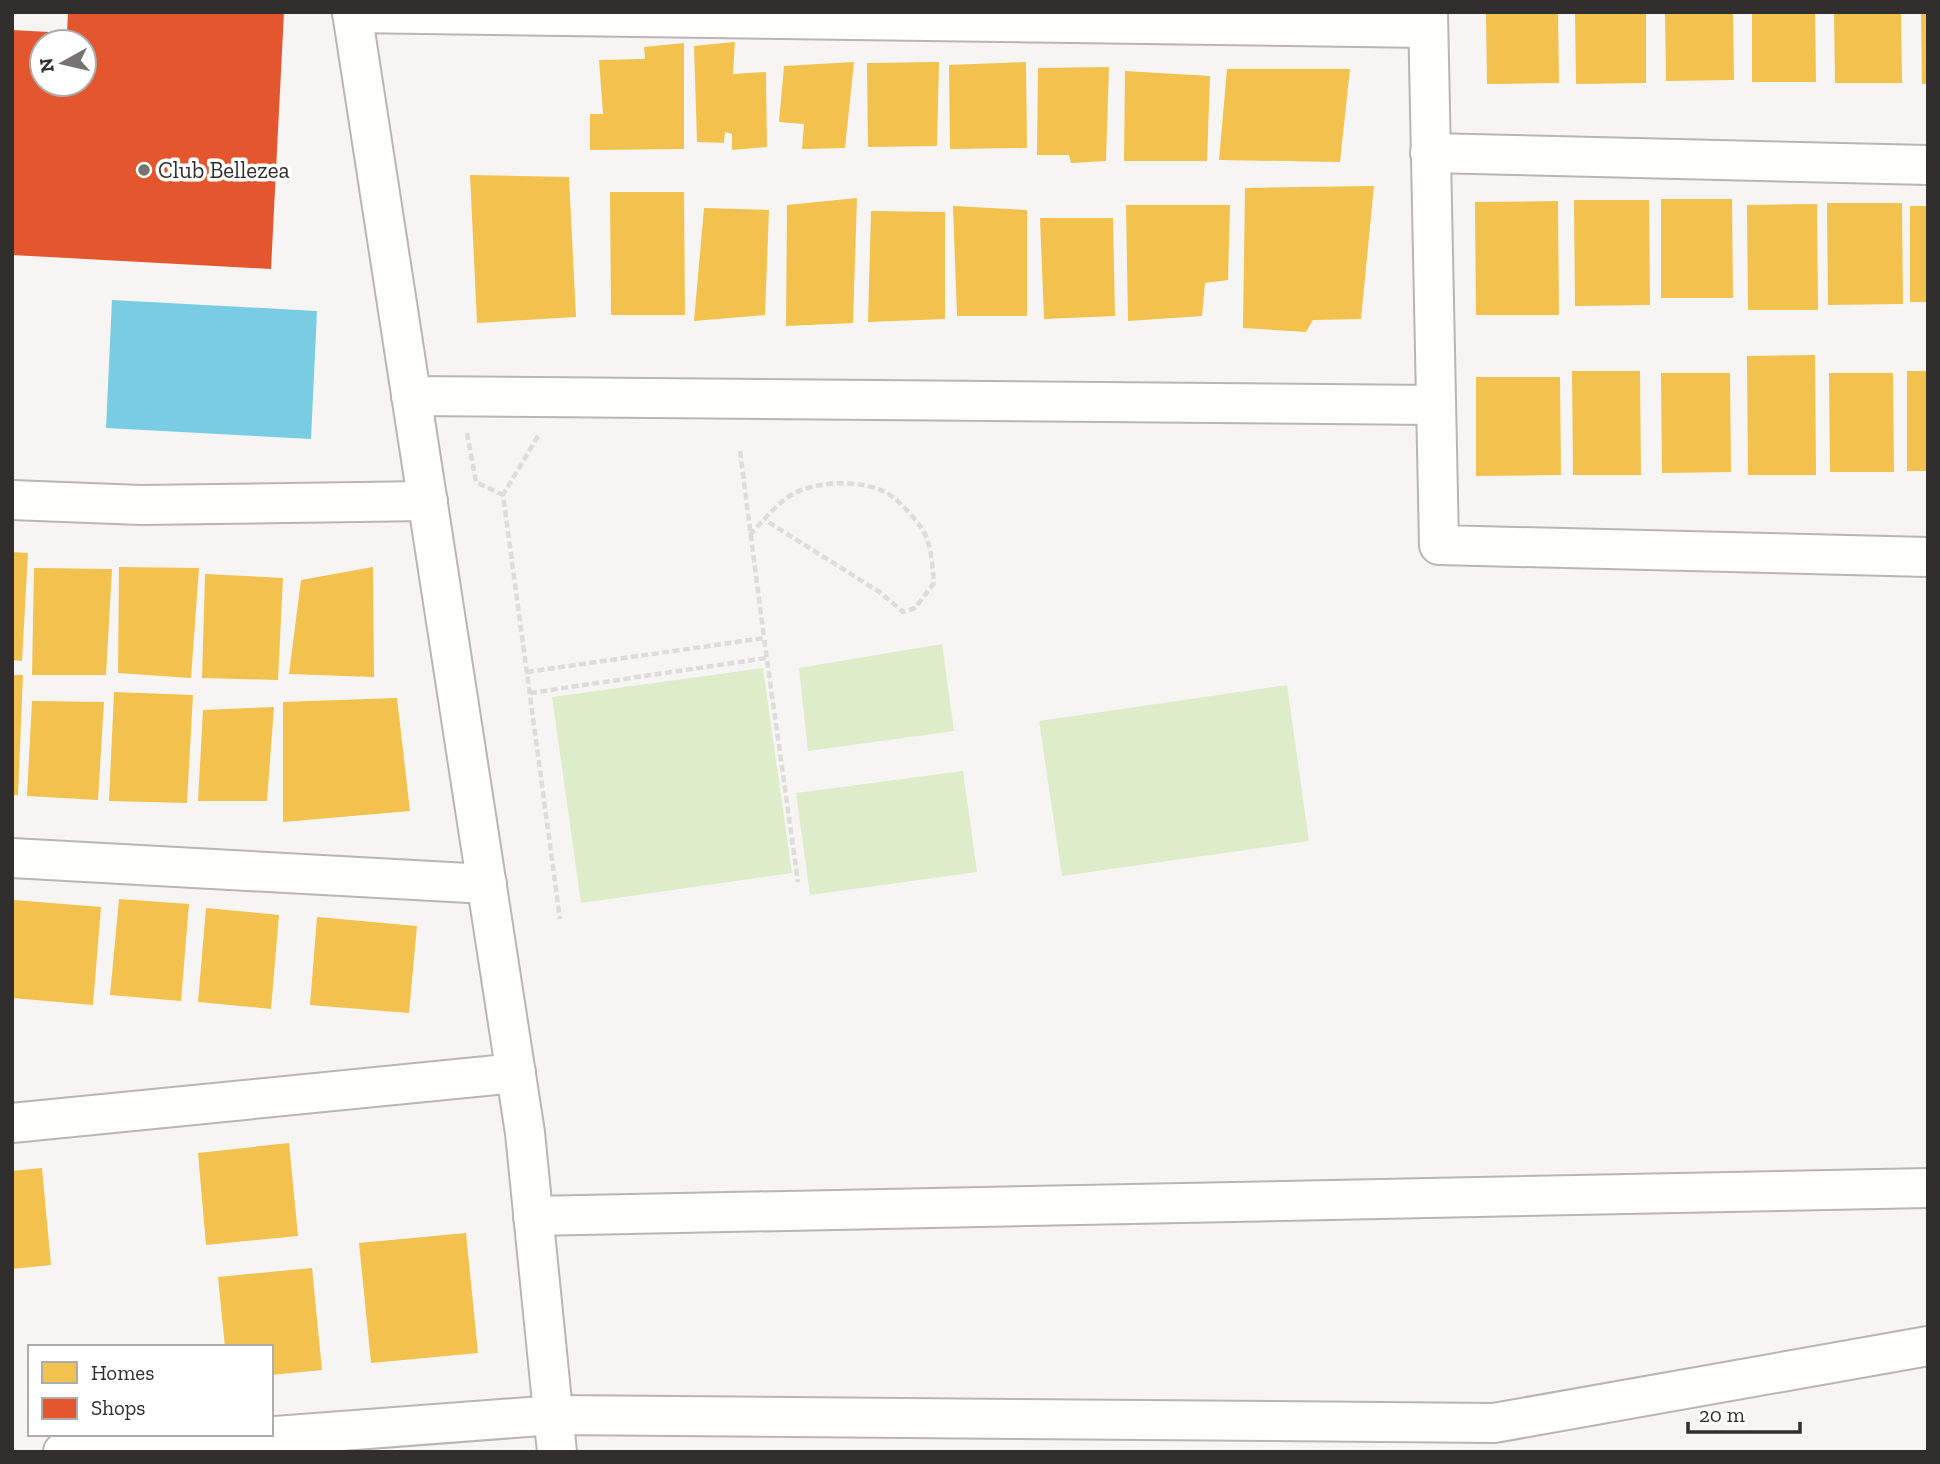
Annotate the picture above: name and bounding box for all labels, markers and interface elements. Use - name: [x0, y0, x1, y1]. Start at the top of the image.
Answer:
- north arrow: [28, 28, 98, 98]
- text: N: [34, 57, 59, 74]
- place label: Club Bellezea: [158, 156, 290, 184]
- marker: Club Bellezea: [136, 162, 152, 178]
- legend: [28, 1345, 273, 1436]
- text: Homes: [91, 1360, 154, 1385]
- scale bar: [1688, 1390, 1800, 1434]
- text: Shops: [91, 1395, 145, 1420]
- text: 20 m: [1699, 1402, 1745, 1427]

